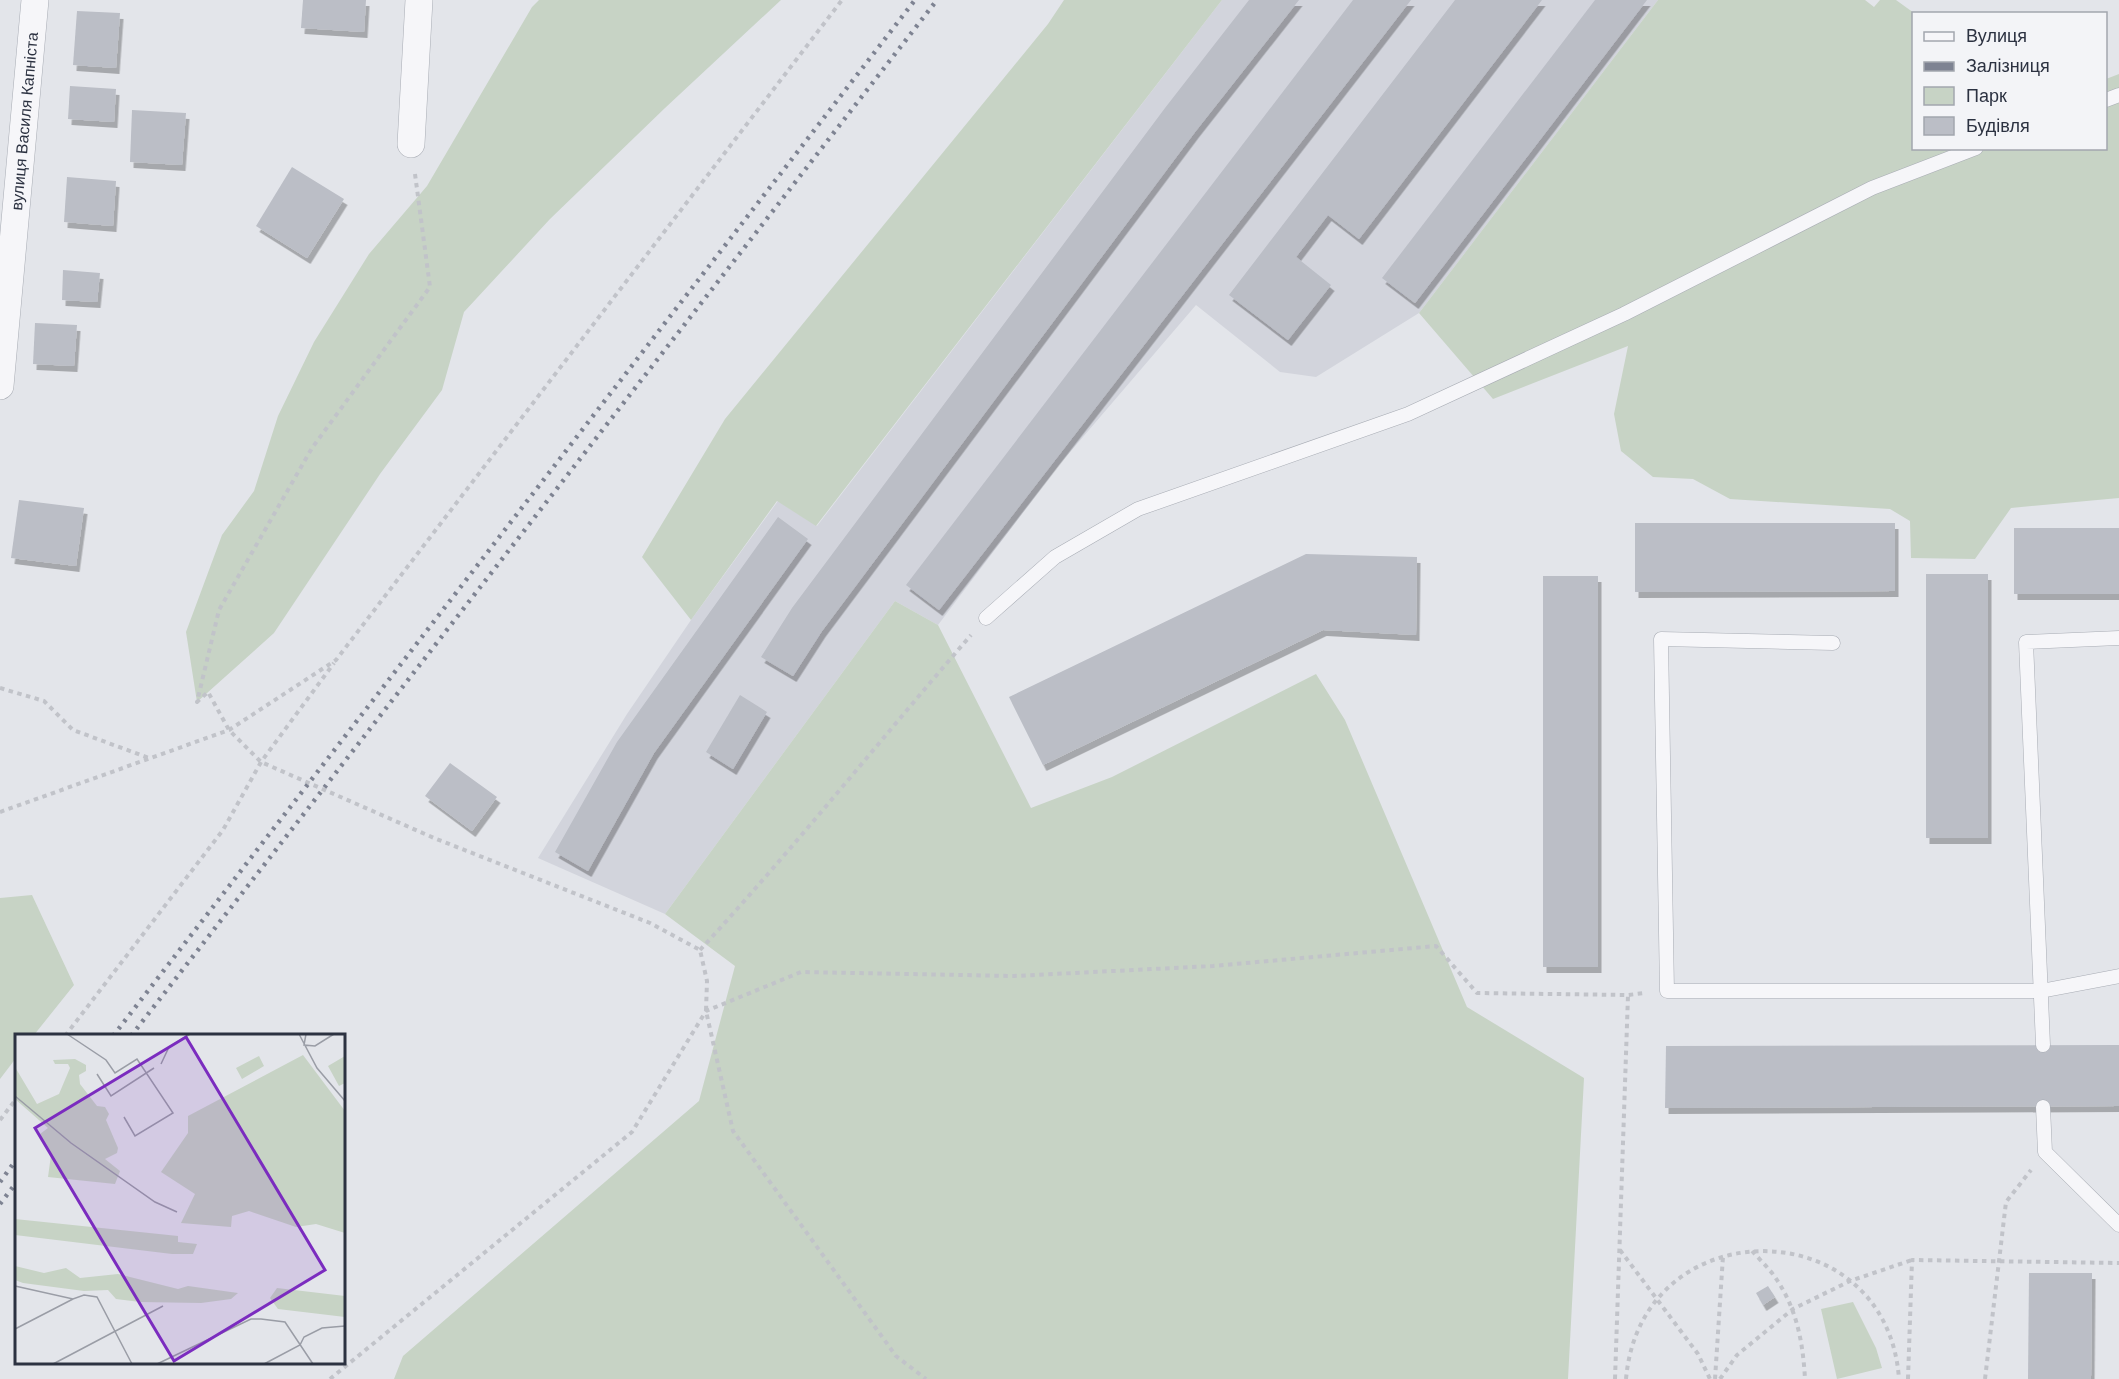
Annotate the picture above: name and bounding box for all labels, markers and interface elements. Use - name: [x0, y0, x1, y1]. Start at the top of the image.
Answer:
- legend: [1912, 12, 2107, 150]
- text: Вулиця: [1966, 26, 2027, 46]
- street label: вулиця Василя Капніста: [8, 31, 41, 211]
- text: Залізниця: [1966, 56, 2050, 76]
- text: Парк: [1966, 86, 2007, 106]
- text: Будівля: [1966, 116, 2030, 136]
- inset map: [15, 1034, 345, 1364]

